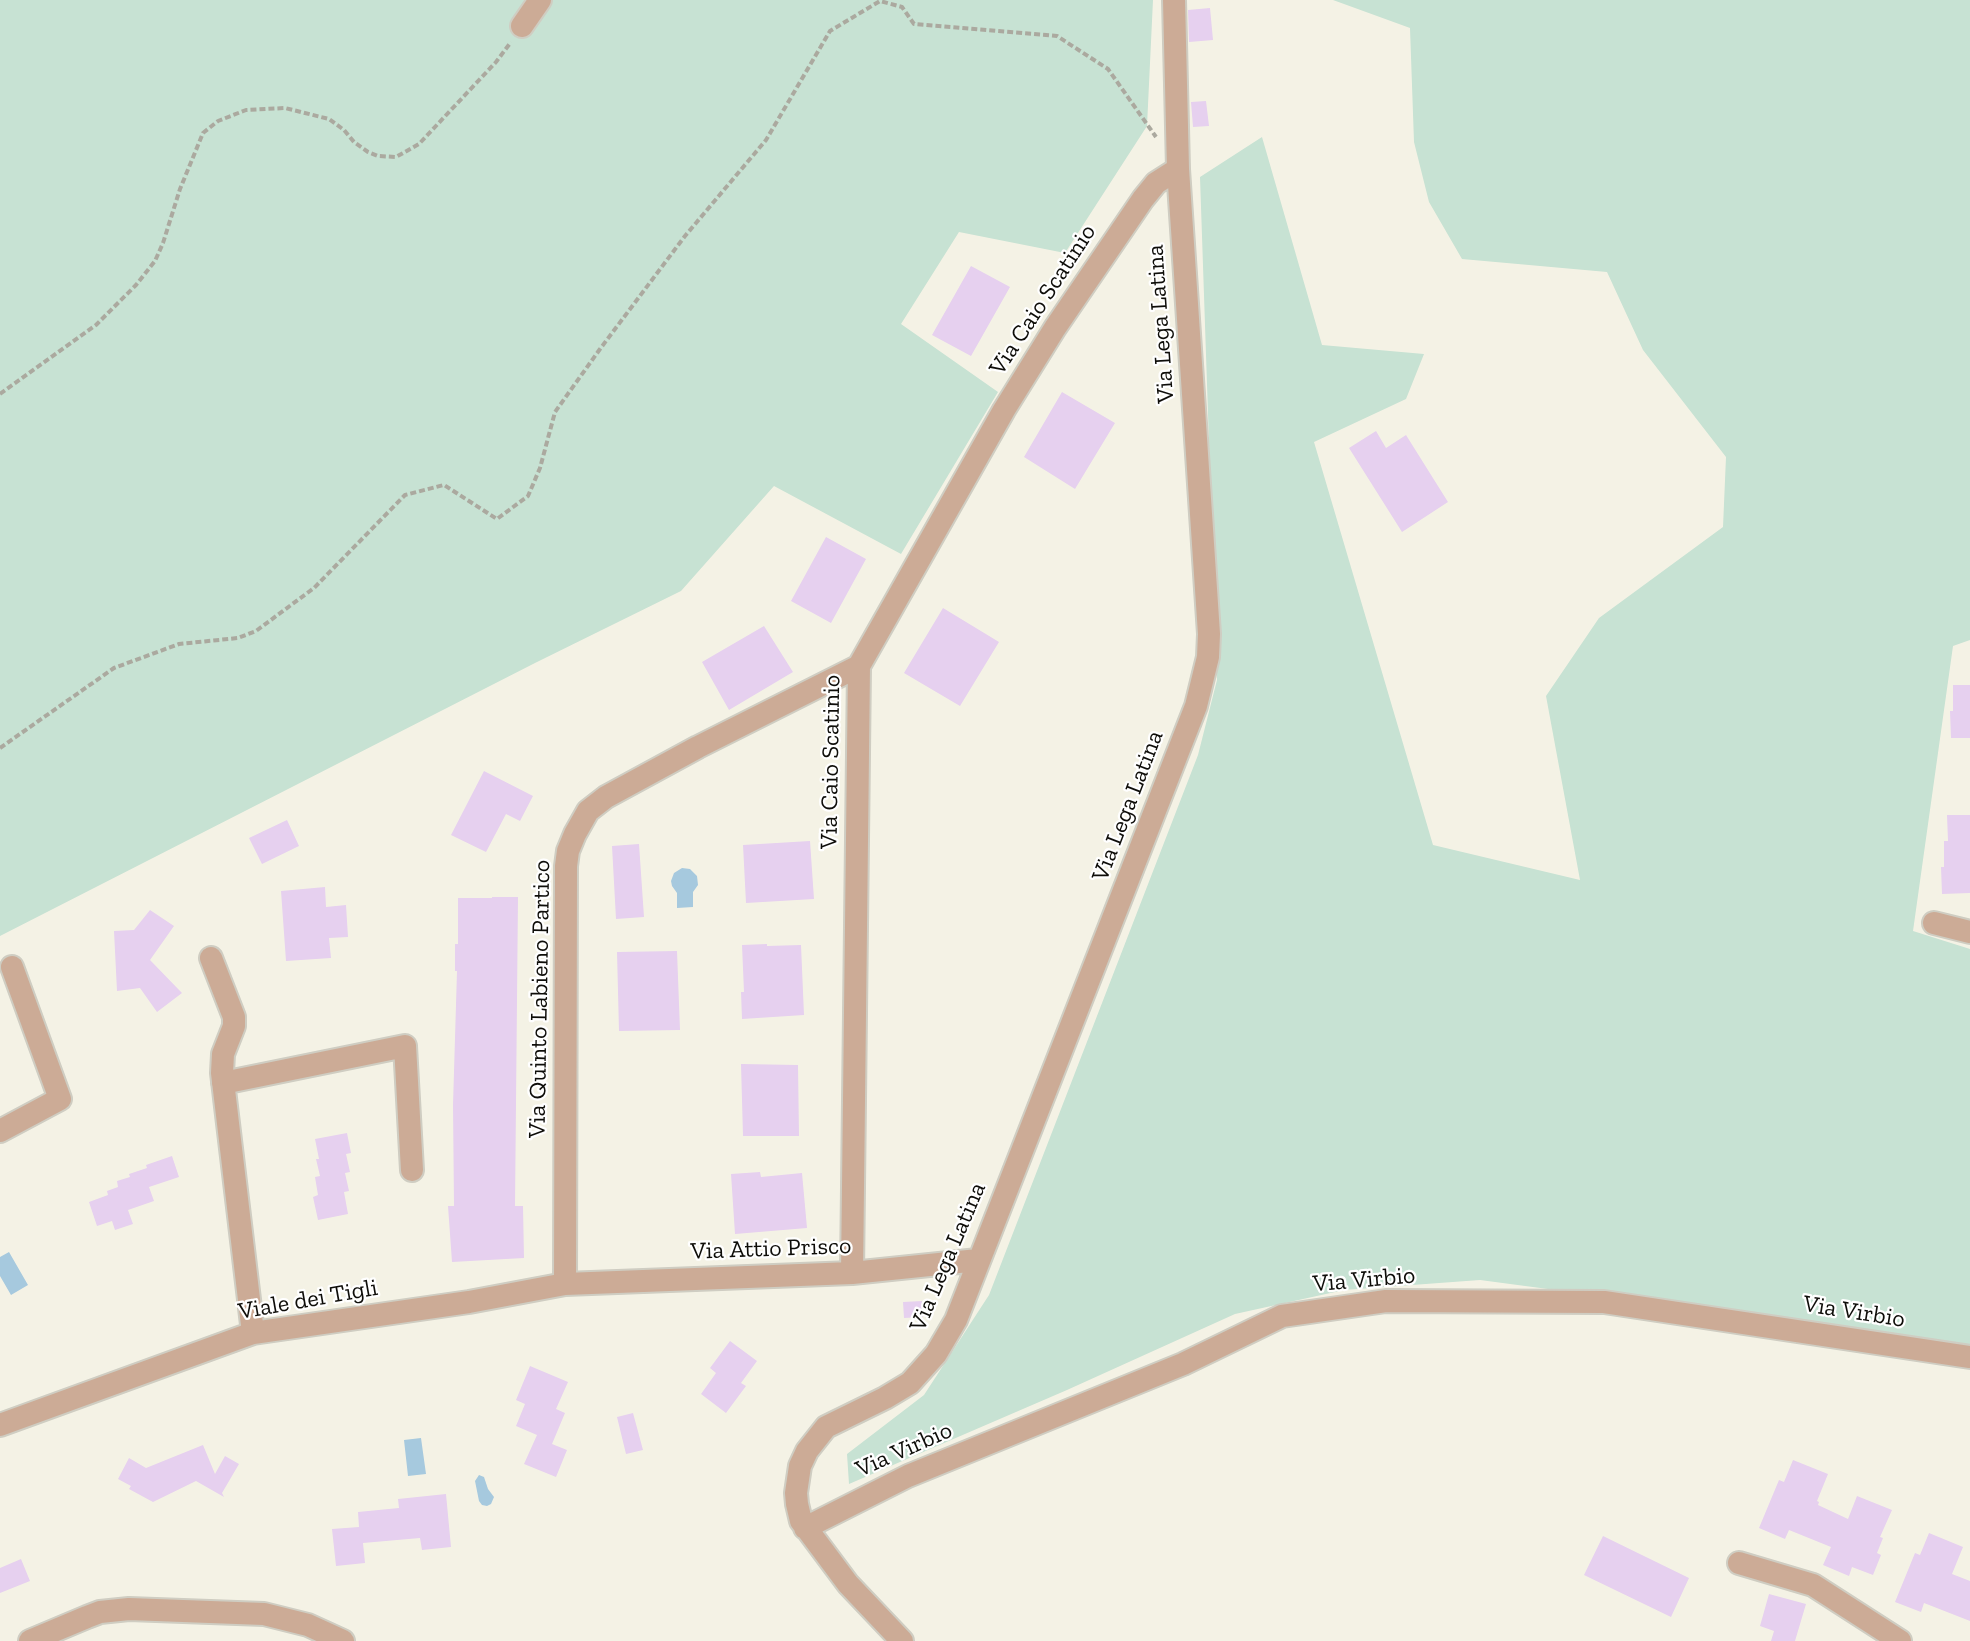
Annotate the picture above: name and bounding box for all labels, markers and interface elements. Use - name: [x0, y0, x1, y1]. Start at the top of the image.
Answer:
- street label: Via Caio Scatinio: [983, 219, 1103, 381]
- street label: Via Lega Latina: [1141, 244, 1181, 404]
- street label: Via Caio Scatinio: [815, 675, 847, 849]
- street label: Via Lega Latina: [1086, 727, 1170, 885]
- street label: Via Quinto Labieno Partico: [523, 860, 557, 1138]
- street label: Via Lega Latina: [904, 1178, 992, 1336]
- street label: Via Attio Prisco: [690, 1232, 852, 1266]
- street label: Via Virbio: [1312, 1261, 1416, 1299]
- street label: Viale dei Tigli: [236, 1274, 380, 1326]
- street label: Via Virbio: [1801, 1290, 1907, 1334]
- street label: Via Virbio: [851, 1416, 957, 1484]

